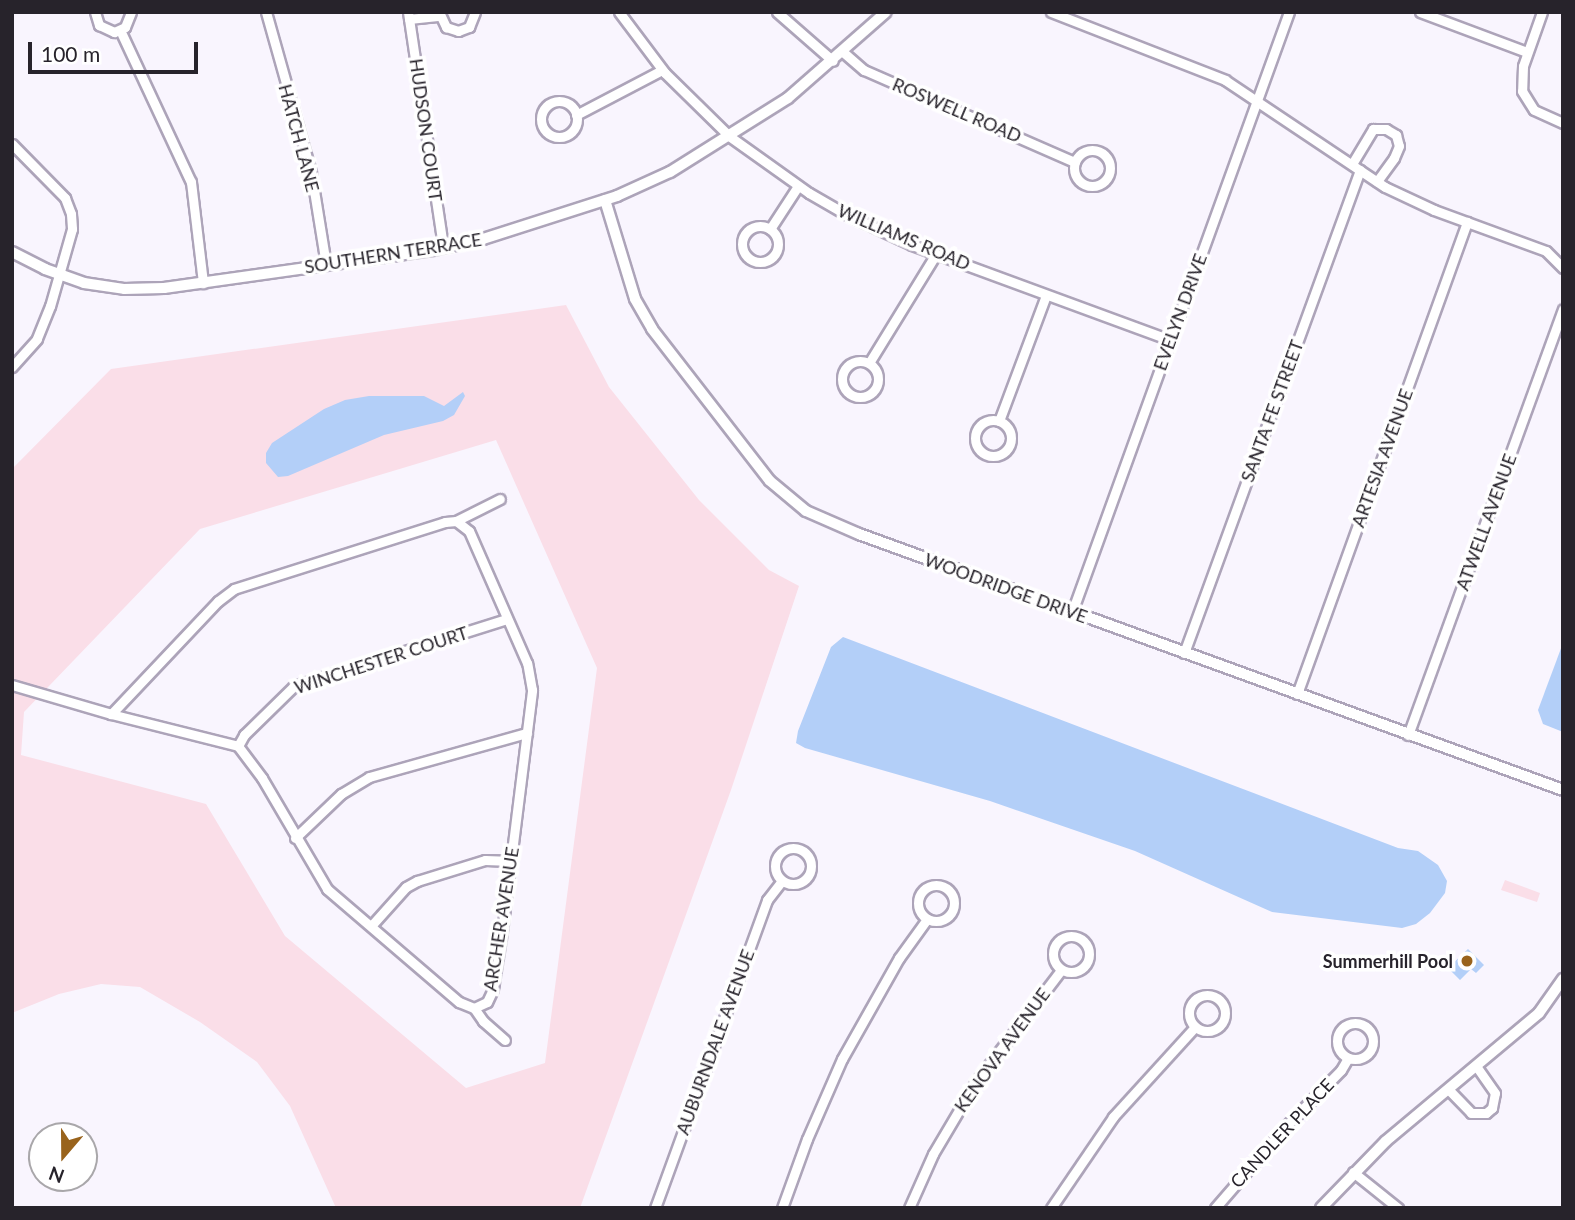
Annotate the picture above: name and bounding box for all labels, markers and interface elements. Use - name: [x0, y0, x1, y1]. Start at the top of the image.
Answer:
- scale bar: [32, 28, 201, 72]
- text: 100 m: [41, 41, 100, 66]
- street label: HUDSON COURT: [405, 57, 447, 203]
- street label: ROSWELL ROAD: [889, 73, 1025, 147]
- street label: HATCH LANE: [274, 82, 324, 194]
- street label: WILLIAMS ROAD: [835, 199, 973, 275]
- street label: SOUTHERN TERRACE: [303, 228, 483, 278]
- street label: EVELYN DRIVE: [1149, 251, 1211, 373]
- street label: SANTA FE STREET: [1236, 337, 1308, 485]
- street label: ARTESIA AVENUE: [1347, 385, 1417, 531]
- street label: ATWELL AVENUE: [1451, 450, 1521, 594]
- street label: WOODRIDGE DRIVE: [922, 548, 1090, 628]
- street label: WINCHESTER COURT: [292, 622, 470, 698]
- street label: ARCHER AVENUE: [479, 845, 523, 993]
- street label: AUBURNDALE AVENUE: [671, 946, 759, 1138]
- place label: Summerhill Pool: [1323, 950, 1453, 972]
- marker: Summerhill Pool: [1459, 953, 1475, 969]
- street label: KENOVA AVENUE: [949, 983, 1055, 1117]
- street label: CANDLER PLACE: [1226, 1074, 1338, 1192]
- north arrow: [28, 1122, 98, 1192]
- text: N: [46, 1162, 67, 1189]

